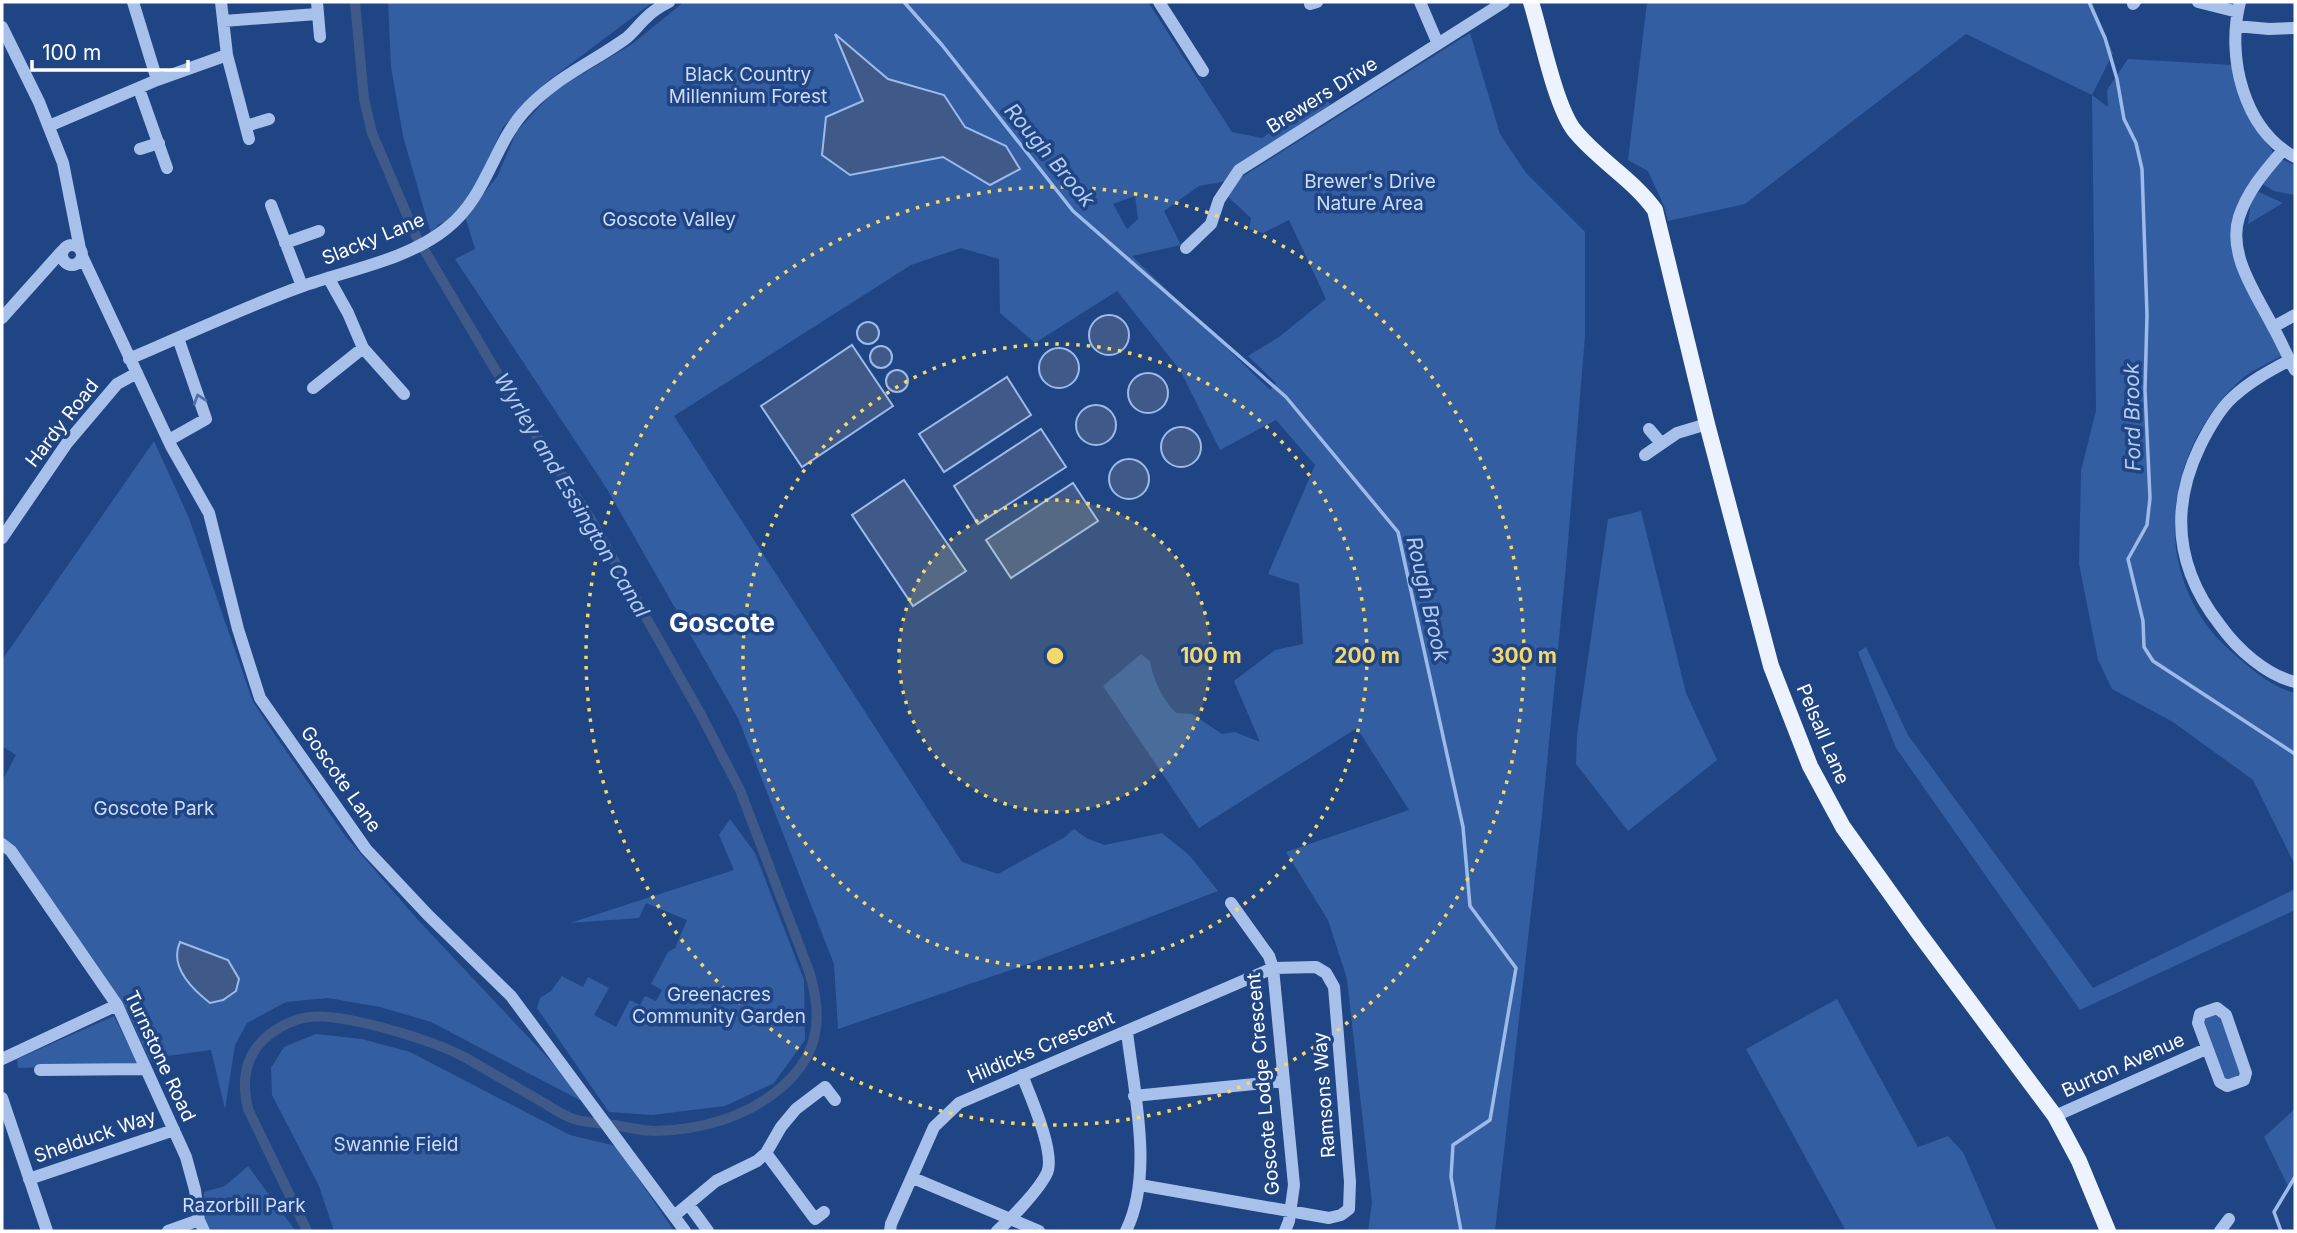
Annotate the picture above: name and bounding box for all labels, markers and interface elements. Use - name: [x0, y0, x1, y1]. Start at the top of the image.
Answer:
- scale bar: [32, 28, 187, 72]
- text: 100 m: [42, 40, 101, 65]
- street label: Brewers Drive: [1262, 52, 1382, 138]
- park label: Black Country Millennium Forest: [669, 63, 827, 108]
- water label: Rough Brook: [999, 98, 1101, 212]
- park label: Brewer's Drive Nature Area: [1304, 170, 1436, 215]
- street label: Slacky Lane: [318, 208, 428, 270]
- park label: Goscote Valley: [602, 208, 736, 231]
- water label: Ford Brook: [2119, 362, 2145, 471]
- water label: Wyrley and Essington Canal: [489, 368, 655, 623]
- street label: Hardy Road: [21, 374, 103, 472]
- one-way arrow: [193, 393, 207, 405]
- water label: Rough Brook: [1401, 534, 1455, 664]
- district label: Goscote: [669, 607, 775, 638]
- text: 100 m: [1180, 643, 1242, 668]
- text: 200 m: [1334, 643, 1400, 668]
- text: 300 m: [1491, 643, 1557, 668]
- centre of rings: [1043, 644, 1067, 668]
- street label: Pelsall Lane: [1792, 680, 1854, 788]
- street label: Goscote Lane: [296, 722, 386, 836]
- park label: Goscote Park: [94, 797, 215, 820]
- street label: Goscote Lodge Crescent: [1242, 972, 1284, 1196]
- park label: Greenacres Community Garden: [632, 983, 806, 1028]
- street label: Turnstone Road: [120, 987, 200, 1125]
- street label: Hildicks Crescent: [964, 1006, 1118, 1088]
- street label: Burton Avenue: [2058, 1028, 2188, 1102]
- street label: Ramsons Way: [1308, 1031, 1340, 1159]
- street label: Shelduck Way: [31, 1104, 159, 1168]
- park label: Swannie Field: [333, 1133, 459, 1156]
- park label: Razorbill Park: [182, 1194, 306, 1217]

